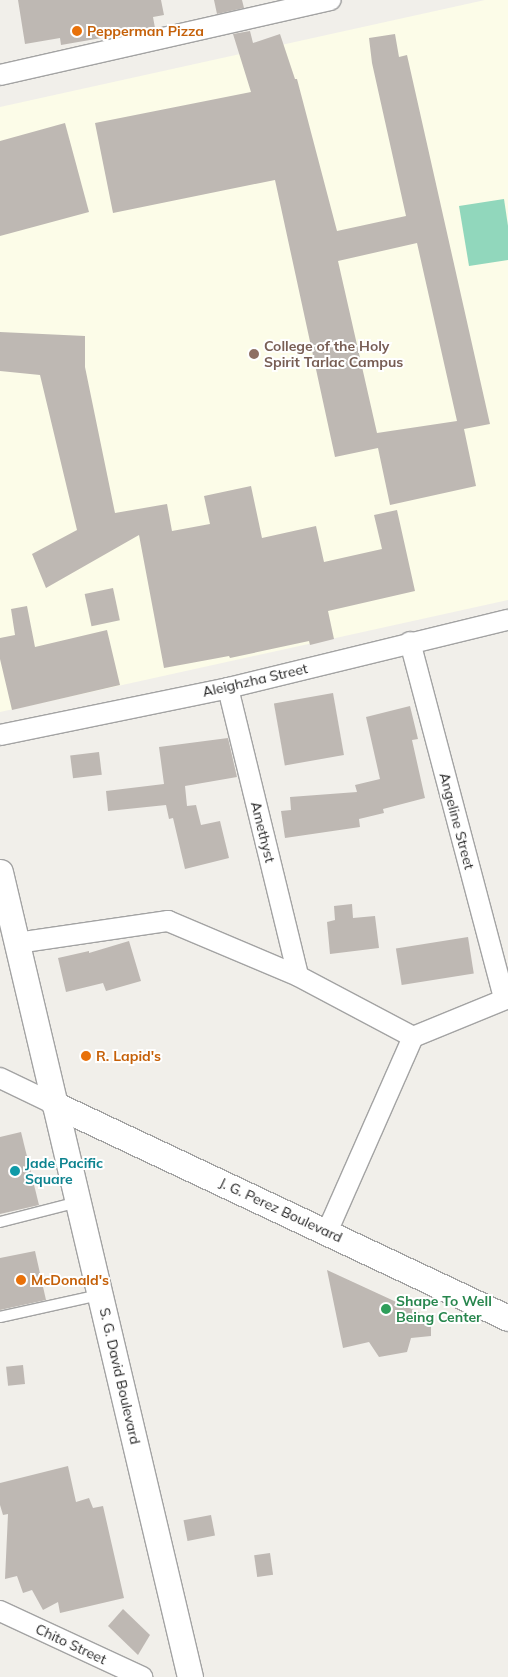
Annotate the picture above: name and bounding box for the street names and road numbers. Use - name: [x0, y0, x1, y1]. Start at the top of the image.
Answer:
- street label: Aleighzha Street: [201, 660, 309, 700]
- street label: Angeline Street: [436, 771, 478, 871]
- street label: Amethyst: [247, 800, 279, 864]
- street label: J. G. Perez Boulevard: [217, 1174, 345, 1246]
- street label: S. G. David Boulevard: [96, 1306, 144, 1446]
- street label: Chito Street: [33, 1620, 109, 1668]

